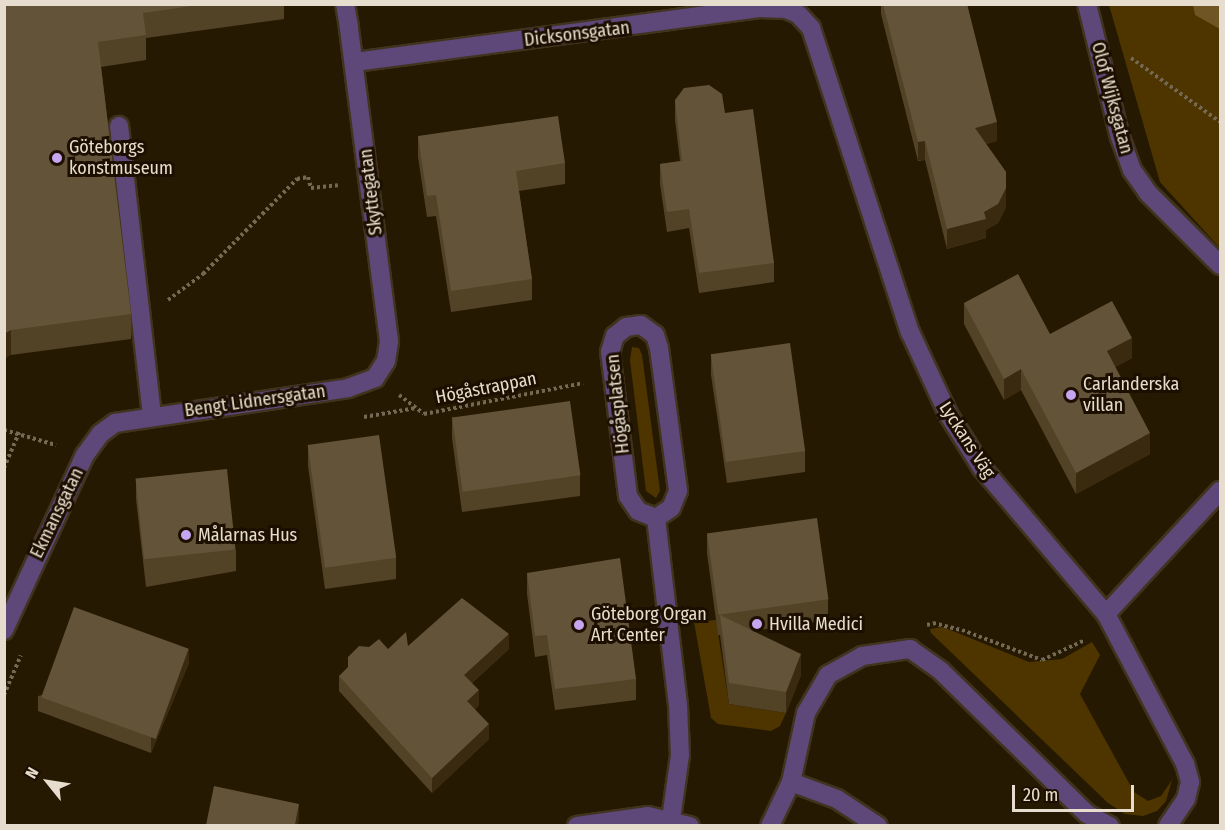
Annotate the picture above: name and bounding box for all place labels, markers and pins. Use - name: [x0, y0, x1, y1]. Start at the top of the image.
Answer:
- place label: Göteborgs konstmuseum: [69, 137, 173, 180]
- marker: Göteborgs konstmuseum: [50, 151, 64, 165]
- place label: Carlanderska villan: [1083, 374, 1179, 416]
- marker: Carlanderska villan: [1064, 388, 1078, 402]
- place label: Målarnas Hus: [198, 524, 297, 546]
- marker: Målarnas Hus: [179, 528, 193, 542]
- place label: Göteborg Organ Art Center: [591, 604, 707, 646]
- place label: Hvilla Medici: [769, 613, 863, 635]
- marker: Hvilla Medici: [750, 617, 764, 631]
- marker: Göteborg Organ Art Center: [572, 618, 586, 632]

